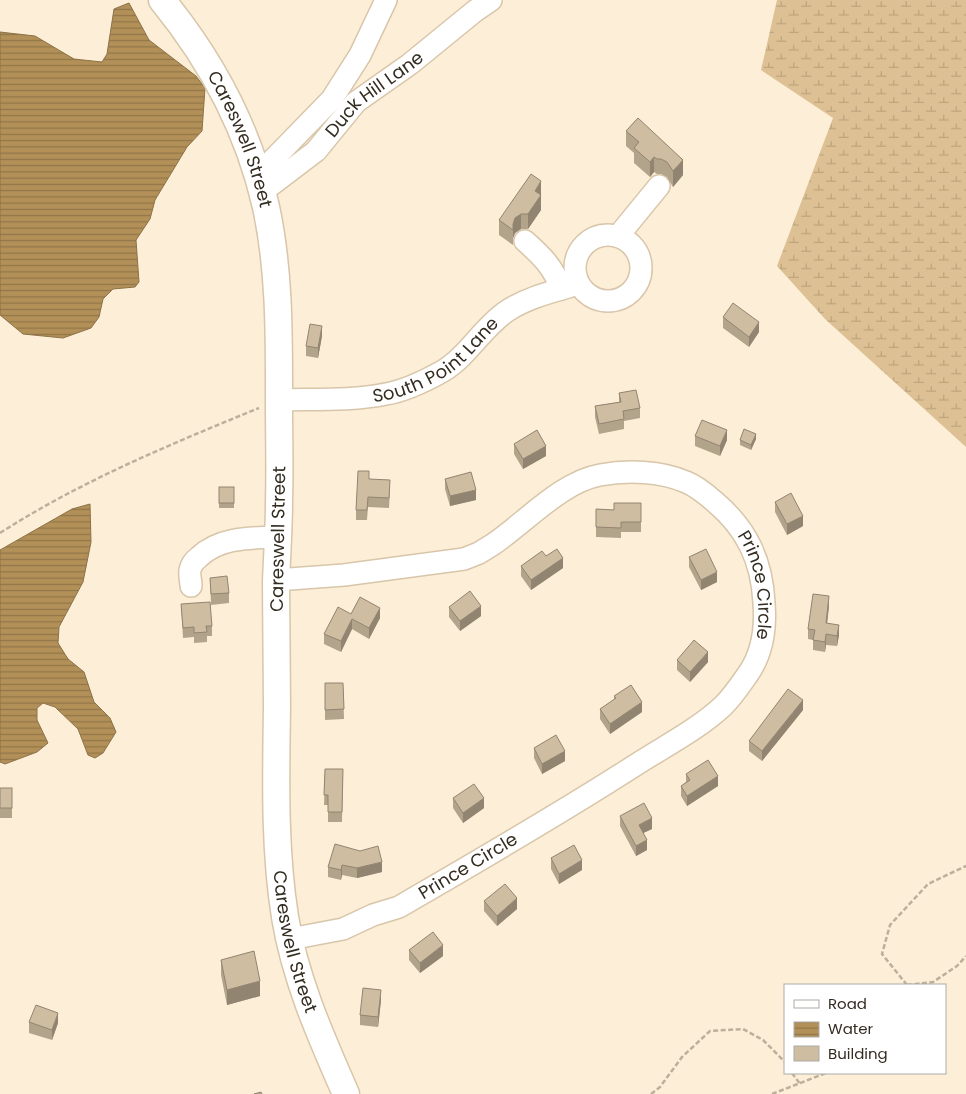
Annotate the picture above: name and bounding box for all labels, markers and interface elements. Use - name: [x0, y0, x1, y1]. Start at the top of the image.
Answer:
- street label: Duck Hill Lane: [319, 45, 429, 142]
- street label: Careswell Street: [202, 66, 279, 210]
- street label: South Point Lane: [371, 311, 504, 408]
- street label: Careswell Street: [264, 466, 291, 612]
- street label: Prince Circle: [732, 525, 778, 642]
- street label: Prince Circle: [414, 826, 522, 905]
- street label: Careswell Street: [267, 869, 324, 1016]
- legend: [784, 984, 946, 1074]
- text: Road: [828, 993, 867, 1014]
- text: Water: [828, 1018, 874, 1039]
- text: Building: [828, 1043, 888, 1064]

